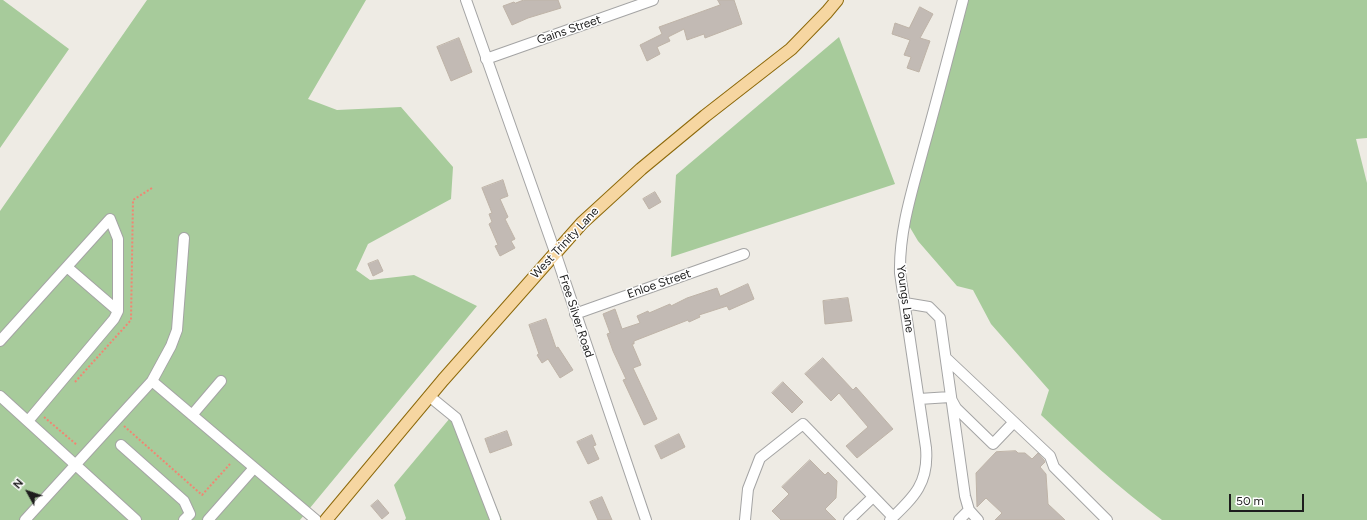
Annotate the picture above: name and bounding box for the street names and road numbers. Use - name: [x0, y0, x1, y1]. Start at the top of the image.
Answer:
- street label: Gains Street: [535, 12, 603, 48]
- street label: West Trinity Lane: [528, 204, 602, 282]
- street label: Youngs Lane: [893, 264, 917, 334]
- street label: Enloe Street: [625, 266, 693, 302]
- street label: Free Silver Road: [556, 273, 596, 359]

